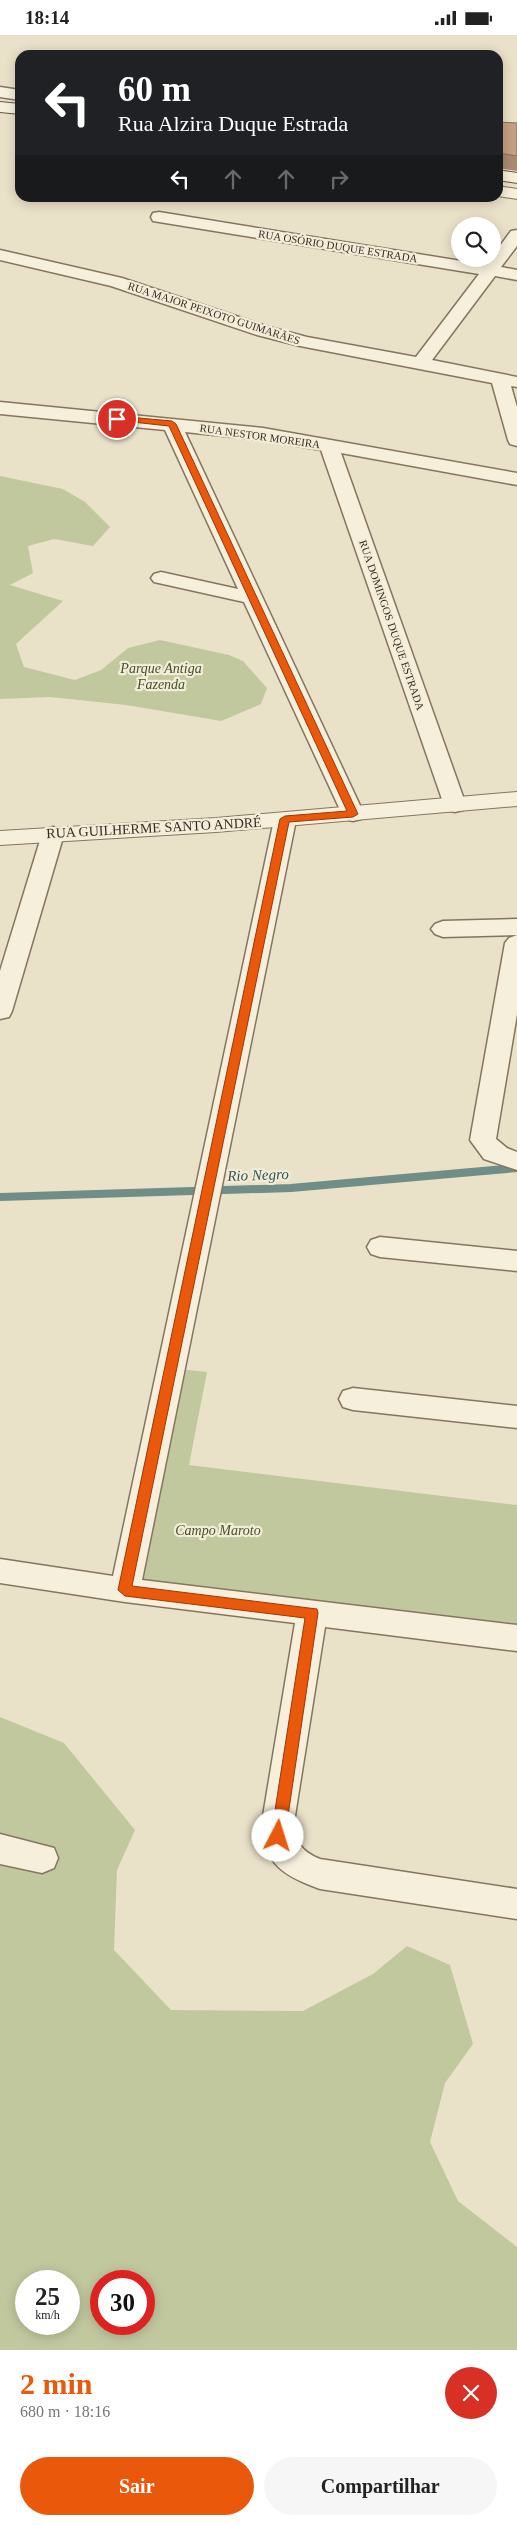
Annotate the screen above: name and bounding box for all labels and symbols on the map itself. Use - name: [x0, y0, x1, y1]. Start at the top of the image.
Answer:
- street label: RUA OSÓRIO DUQUE ESTRADA: [258, 227, 419, 265]
- street label: RUA MAJOR PEIXOTO GUIMARÃES: [126, 279, 302, 347]
- pin: [96, 398, 138, 440]
- street label: RUA NESTOR MOREIRA: [199, 422, 321, 450]
- street label: RUA DOMINGOS DUQUE ESTRADA: [357, 538, 427, 712]
- park label: Parque Antiga Fazenda: [119, 661, 202, 692]
- street label: RUA GUILHERME SANTO ANDRÉ: [46, 814, 262, 841]
- water label: Rio Negro: [226, 1166, 290, 1184]
- park label: Campo Maroto: [175, 1523, 261, 1538]
- position arrow: [251, 1809, 303, 1861]
- speed limit sign: 30: [90, 2270, 155, 2335]

